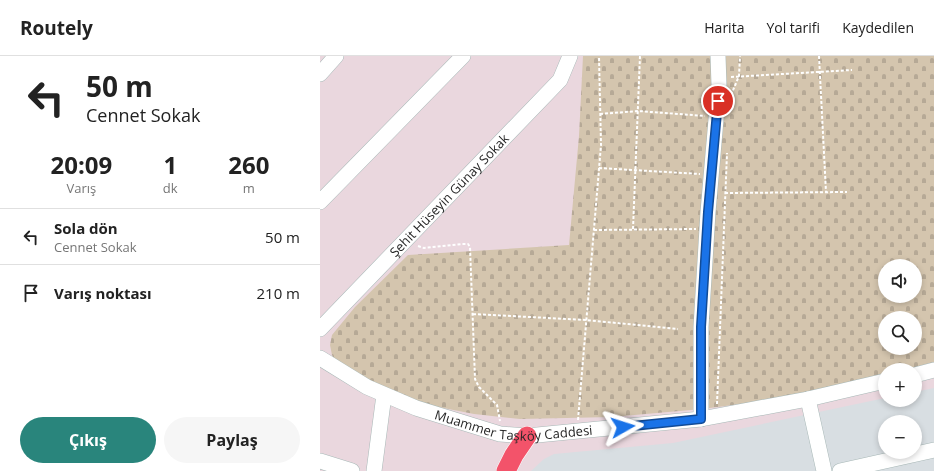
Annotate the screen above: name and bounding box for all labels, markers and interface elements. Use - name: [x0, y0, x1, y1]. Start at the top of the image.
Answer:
- text: Routely: [20, 15, 93, 41]
- text: Harita: [704, 18, 744, 37]
- text: Yol tarifi: [766, 18, 820, 37]
- text: Kaydedilen: [842, 18, 914, 37]
- text: 50 m: [86, 67, 153, 105]
- icon: left: [20, 72, 72, 124]
- pin: [701, 84, 735, 118]
- icon: arrive: [707, 90, 729, 112]
- text: Cennet Sokak: [86, 103, 200, 127]
- street label: Şehit Hüseyin Günay Sokak: [386, 130, 513, 261]
- text: 20:09: [51, 148, 112, 181]
- text: 1: [163, 148, 177, 181]
- text: 260: [228, 148, 269, 181]
- text: Varış: [67, 179, 96, 197]
- text: dk: [163, 179, 178, 197]
- text: m: [243, 179, 255, 197]
- text: Sola dön: [54, 218, 118, 238]
- icon: left: [20, 226, 42, 248]
- text: 50 m: [265, 227, 300, 247]
- text: Cennet Sokak: [54, 238, 137, 256]
- map controls: [878, 259, 922, 459]
- button: sound: [878, 259, 922, 303]
- icon: arrive: [20, 282, 42, 304]
- text: Varış noktası: [54, 283, 152, 303]
- text: 210 m: [256, 283, 300, 303]
- button: search: [878, 311, 922, 355]
- button: +: [878, 363, 922, 407]
- street label: Muammer Taşköy Caddesi: [433, 405, 593, 445]
- position arrow: [602, 406, 644, 448]
- button: −: [878, 415, 922, 459]
- button: Çıkış: [20, 417, 156, 463]
- button: Paylaş: [164, 417, 300, 463]

